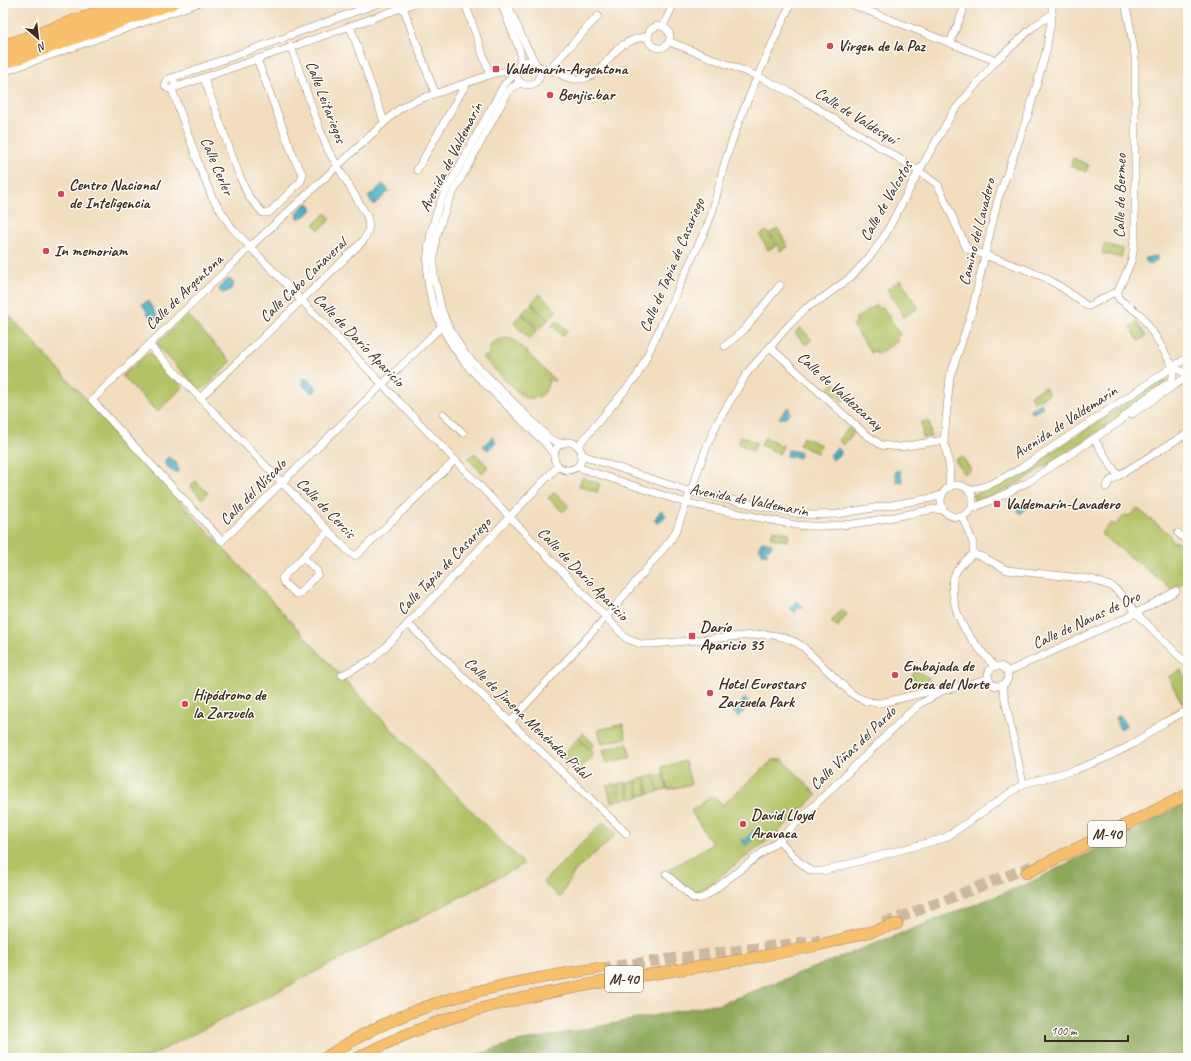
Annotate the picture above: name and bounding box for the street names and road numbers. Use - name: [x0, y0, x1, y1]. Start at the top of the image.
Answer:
- street label: Calle Leitariegos: [301, 58, 351, 147]
- street label: Calle de Valdesquí: [811, 83, 903, 151]
- street label: Avenida de Valdemarín: [415, 98, 488, 215]
- street label: Calle Cerler: [196, 134, 239, 199]
- street label: Calle de Bermeo: [1109, 152, 1131, 238]
- street label: Calle de Valcotos: [855, 156, 918, 244]
- street label: Camino del Lavadero: [954, 174, 1001, 288]
- street label: Calle de Tapia de Casariego: [635, 194, 710, 335]
- street label: Calle Cabo Cañaveral: [255, 231, 353, 327]
- street label: Calle de Argentona: [141, 249, 228, 334]
- street label: Calle de Darío Aparicio: [309, 289, 410, 393]
- street label: Calle de Valdezcaray: [793, 347, 888, 436]
- street label: Avenida de Valdemarín: [1009, 380, 1122, 463]
- street label: Calle del Níscalo: [215, 453, 292, 530]
- street label: Calle de Cercis: [292, 473, 361, 544]
- street label: Avenida de Valdemarín: [688, 479, 811, 521]
- street label: Calle Tapia de Casariego: [392, 511, 497, 619]
- street label: Calle de Darío Aparicio: [533, 523, 634, 627]
- street label: Calle de Navas de Oro: [1029, 586, 1144, 654]
- street label: Calle de Jimena Menéndez Pidal: [460, 653, 596, 785]
- street label: Calle Viñas del Pardo: [806, 701, 901, 794]
- road number: M-40: [1088, 821, 1126, 847]
- road number: M-40: [605, 966, 643, 992]

